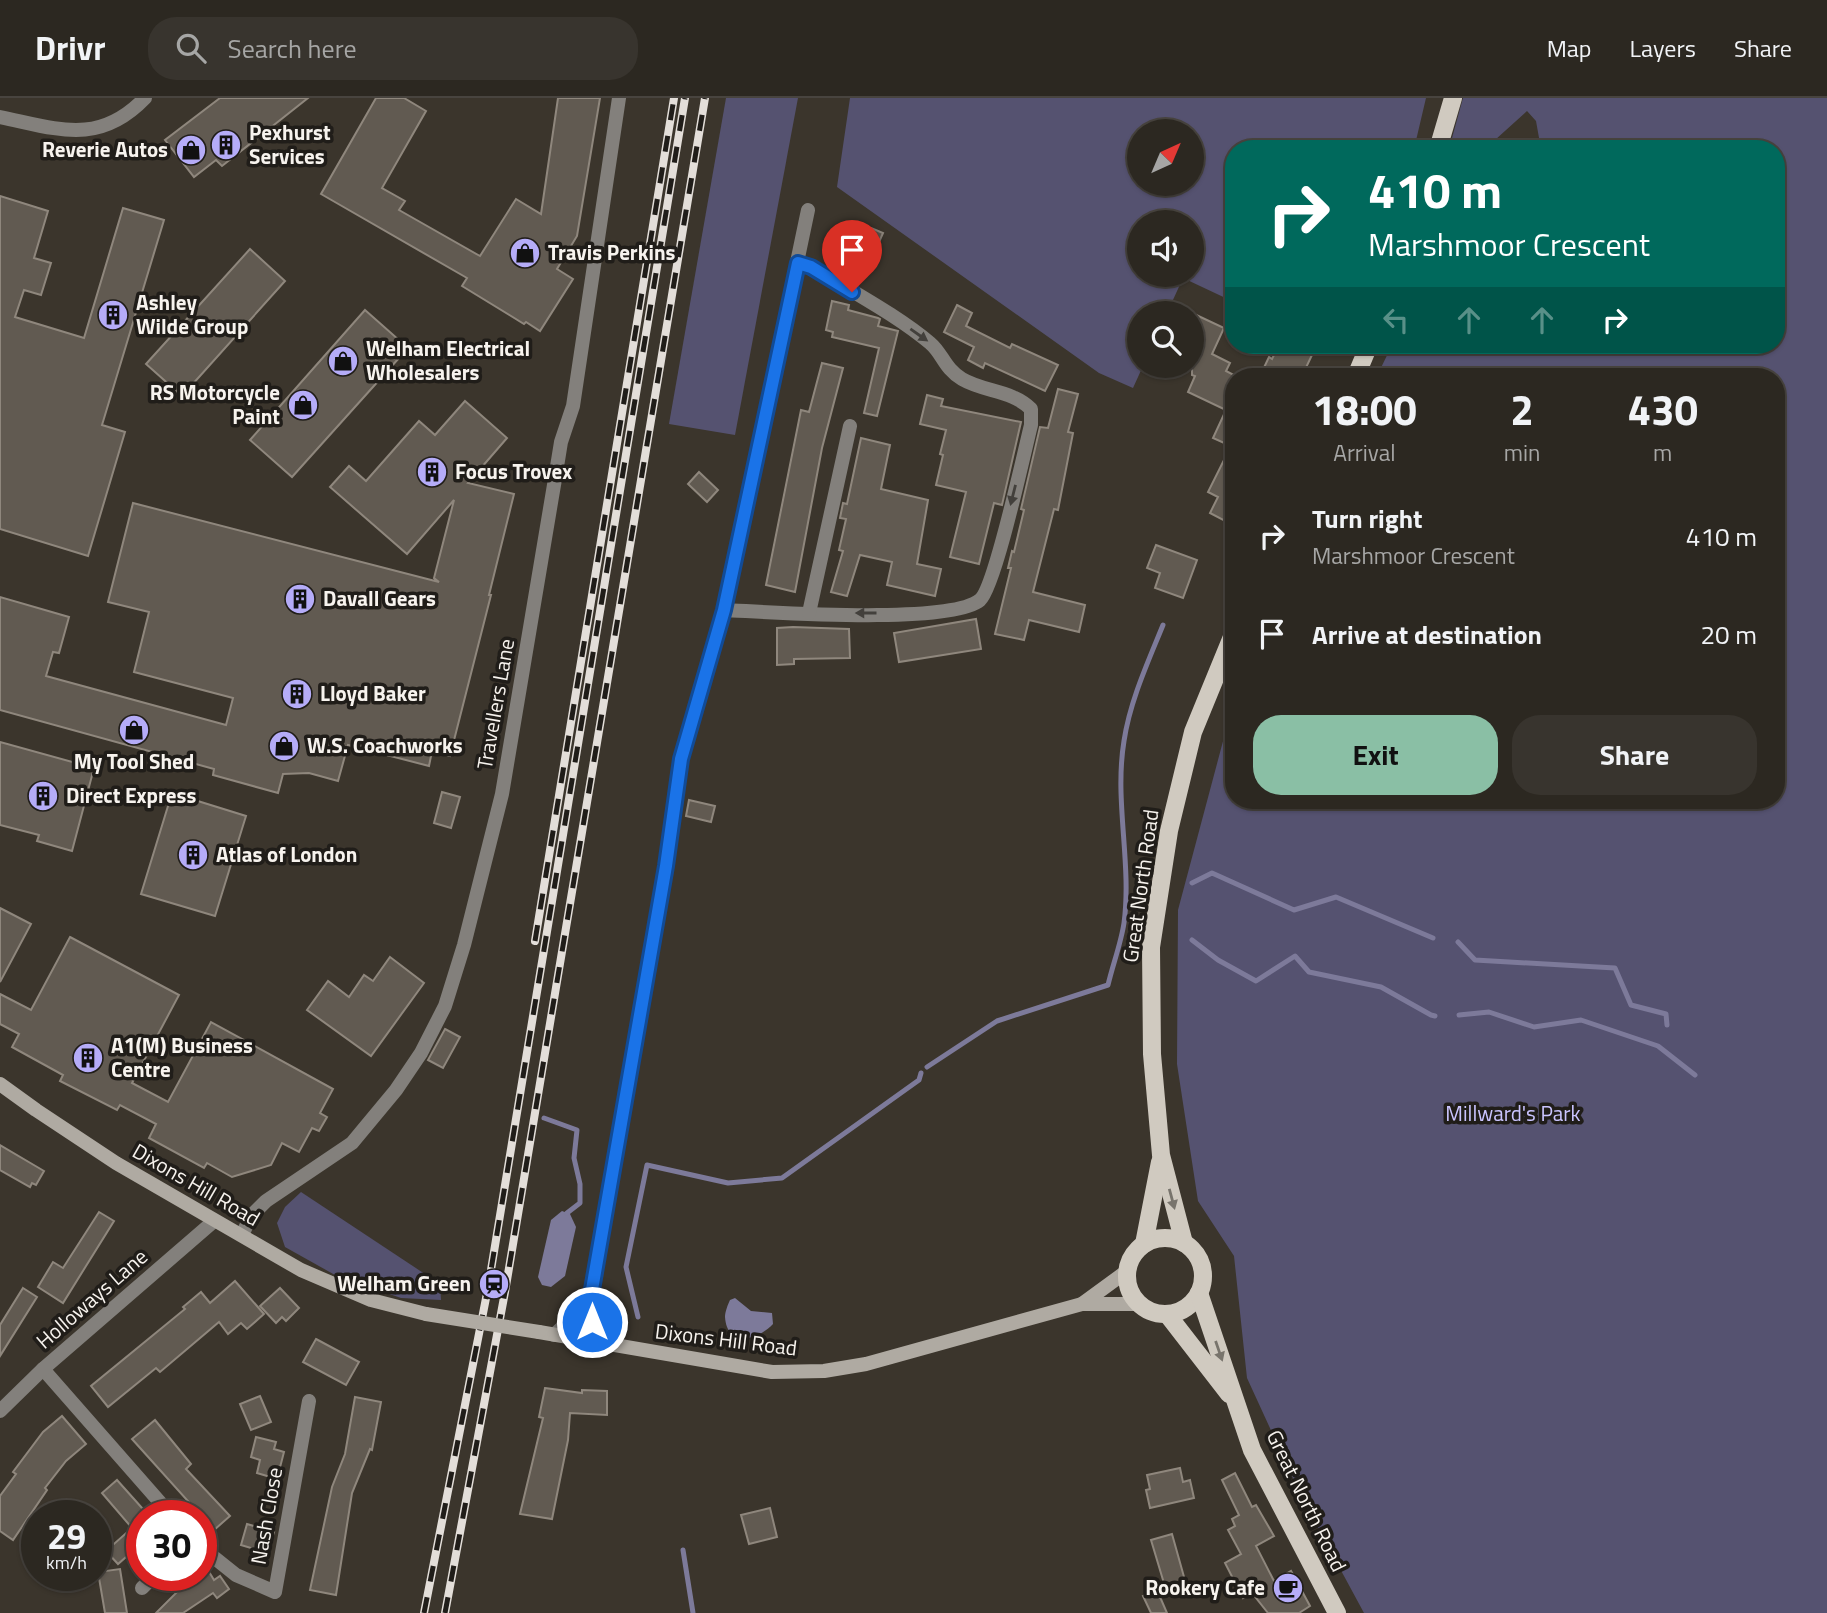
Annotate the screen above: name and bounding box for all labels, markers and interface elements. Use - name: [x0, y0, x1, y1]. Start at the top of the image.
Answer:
- search box: [148, 17, 638, 80]
- text: Drivr: [35, 23, 106, 73]
- icon: search: [172, 29, 210, 67]
- text: Search here: [228, 29, 357, 68]
- text: Map: [1547, 30, 1592, 66]
- text: Layers: [1630, 30, 1696, 66]
- text: Share: [1734, 30, 1792, 66]
- place label: Pexhurst Services: [249, 116, 331, 172]
- north arrow: [1127, 119, 1204, 196]
- map controls: [1127, 119, 1204, 378]
- building icon: Pexhurst Services: [209, 128, 243, 162]
- place label: Reverie Autos: [42, 133, 168, 165]
- shop icon: Reverie Autos: [174, 133, 208, 167]
- text: 410 m: [1368, 152, 1502, 227]
- icon: right: [1253, 168, 1344, 259]
- button: sound: [1127, 210, 1204, 287]
- pin: [822, 220, 882, 292]
- text: Marshmoor Crescent: [1368, 220, 1650, 268]
- icon: arrive: [833, 231, 871, 269]
- shop icon: Travis Perkins: [508, 236, 542, 270]
- place label: Travis Perkins: [548, 236, 676, 268]
- place label: Ashley Wilde Group: [136, 286, 248, 342]
- building icon: Ashley Wilde Group: [96, 298, 130, 332]
- button: search: [1127, 301, 1204, 378]
- icon: left: [1377, 301, 1415, 339]
- icon: ahead: [1450, 301, 1488, 339]
- icon: ahead: [1523, 301, 1561, 339]
- icon: right: [1596, 301, 1634, 339]
- one-way arrow: [910, 328, 928, 342]
- place label: Welham Electrical Wholesalers: [366, 332, 530, 388]
- shop icon: Welham Electrical Wholesalers: [326, 344, 360, 378]
- place label: RS Motorcycle Paint: [150, 376, 280, 432]
- text: 18:00: [1312, 377, 1417, 441]
- text: 2: [1510, 377, 1534, 441]
- text: 430: [1627, 377, 1698, 441]
- shop icon: RS Motorcycle Paint: [286, 388, 320, 422]
- text: Arrival: [1333, 435, 1396, 470]
- text: min: [1504, 435, 1540, 470]
- text: m: [1653, 435, 1672, 470]
- building icon: Focus Trovex: [415, 455, 449, 489]
- place label: Focus Trovex: [455, 455, 572, 487]
- one-way arrow: [1007, 484, 1018, 506]
- text: Turn right: [1312, 499, 1423, 538]
- icon: right: [1253, 517, 1291, 555]
- text: 410 m: [1686, 517, 1757, 556]
- text: Marshmoor Crescent: [1312, 538, 1515, 573]
- building icon: Davall Gears: [283, 582, 317, 616]
- place label: Davall Gears: [323, 582, 436, 614]
- one-way arrow: [854, 608, 876, 619]
- icon: arrive: [1253, 615, 1291, 653]
- text: Arrive at destination: [1312, 615, 1542, 654]
- text: 20 m: [1700, 615, 1757, 654]
- street label: Travellers Lane: [468, 636, 522, 772]
- building icon: Lloyd Baker: [280, 677, 314, 711]
- place label: Lloyd Baker: [320, 677, 426, 709]
- shop icon: My Tool Shed: [117, 713, 151, 747]
- button: Exit: [1253, 715, 1498, 795]
- button: Share: [1512, 715, 1757, 795]
- shop icon: W.S. Coachworks: [267, 729, 301, 763]
- place label: W.S. Coachworks: [307, 729, 463, 761]
- place label: My Tool Shed: [74, 745, 194, 777]
- building icon: Direct Express: [26, 779, 60, 813]
- place label: Direct Express: [66, 779, 196, 811]
- street label: Great North Road: [1113, 807, 1167, 964]
- building icon: Atlas of London: [176, 838, 210, 872]
- place label: Atlas of London: [216, 838, 357, 870]
- place label: A1(M) Business Centre: [111, 1029, 253, 1085]
- building icon: A1(M) Business Centre: [71, 1041, 105, 1075]
- park label: Millward's Park: [1445, 1097, 1581, 1129]
- street label: Dixons Hill Road: [127, 1135, 266, 1234]
- one-way arrow: [1167, 1188, 1178, 1210]
- street label: Holloways Lane: [28, 1241, 154, 1356]
- place label: Welham Green: [337, 1267, 471, 1299]
- station icon: Welham Green: [477, 1267, 511, 1301]
- position arrow: [555, 1285, 629, 1359]
- street label: Dixons Hill Road: [653, 1314, 799, 1364]
- one-way arrow: [1214, 1340, 1225, 1361]
- street label: Great North Road: [1259, 1424, 1355, 1577]
- street label: Nash Close: [242, 1465, 290, 1567]
- speed limit sign: 30: [126, 1500, 217, 1591]
- text: 29: [47, 1509, 86, 1563]
- text: km/h: [46, 1549, 87, 1576]
- place label: Rookery Cafe: [1145, 1571, 1265, 1603]
- cafe icon: Rookery Cafe: [1271, 1571, 1305, 1605]

